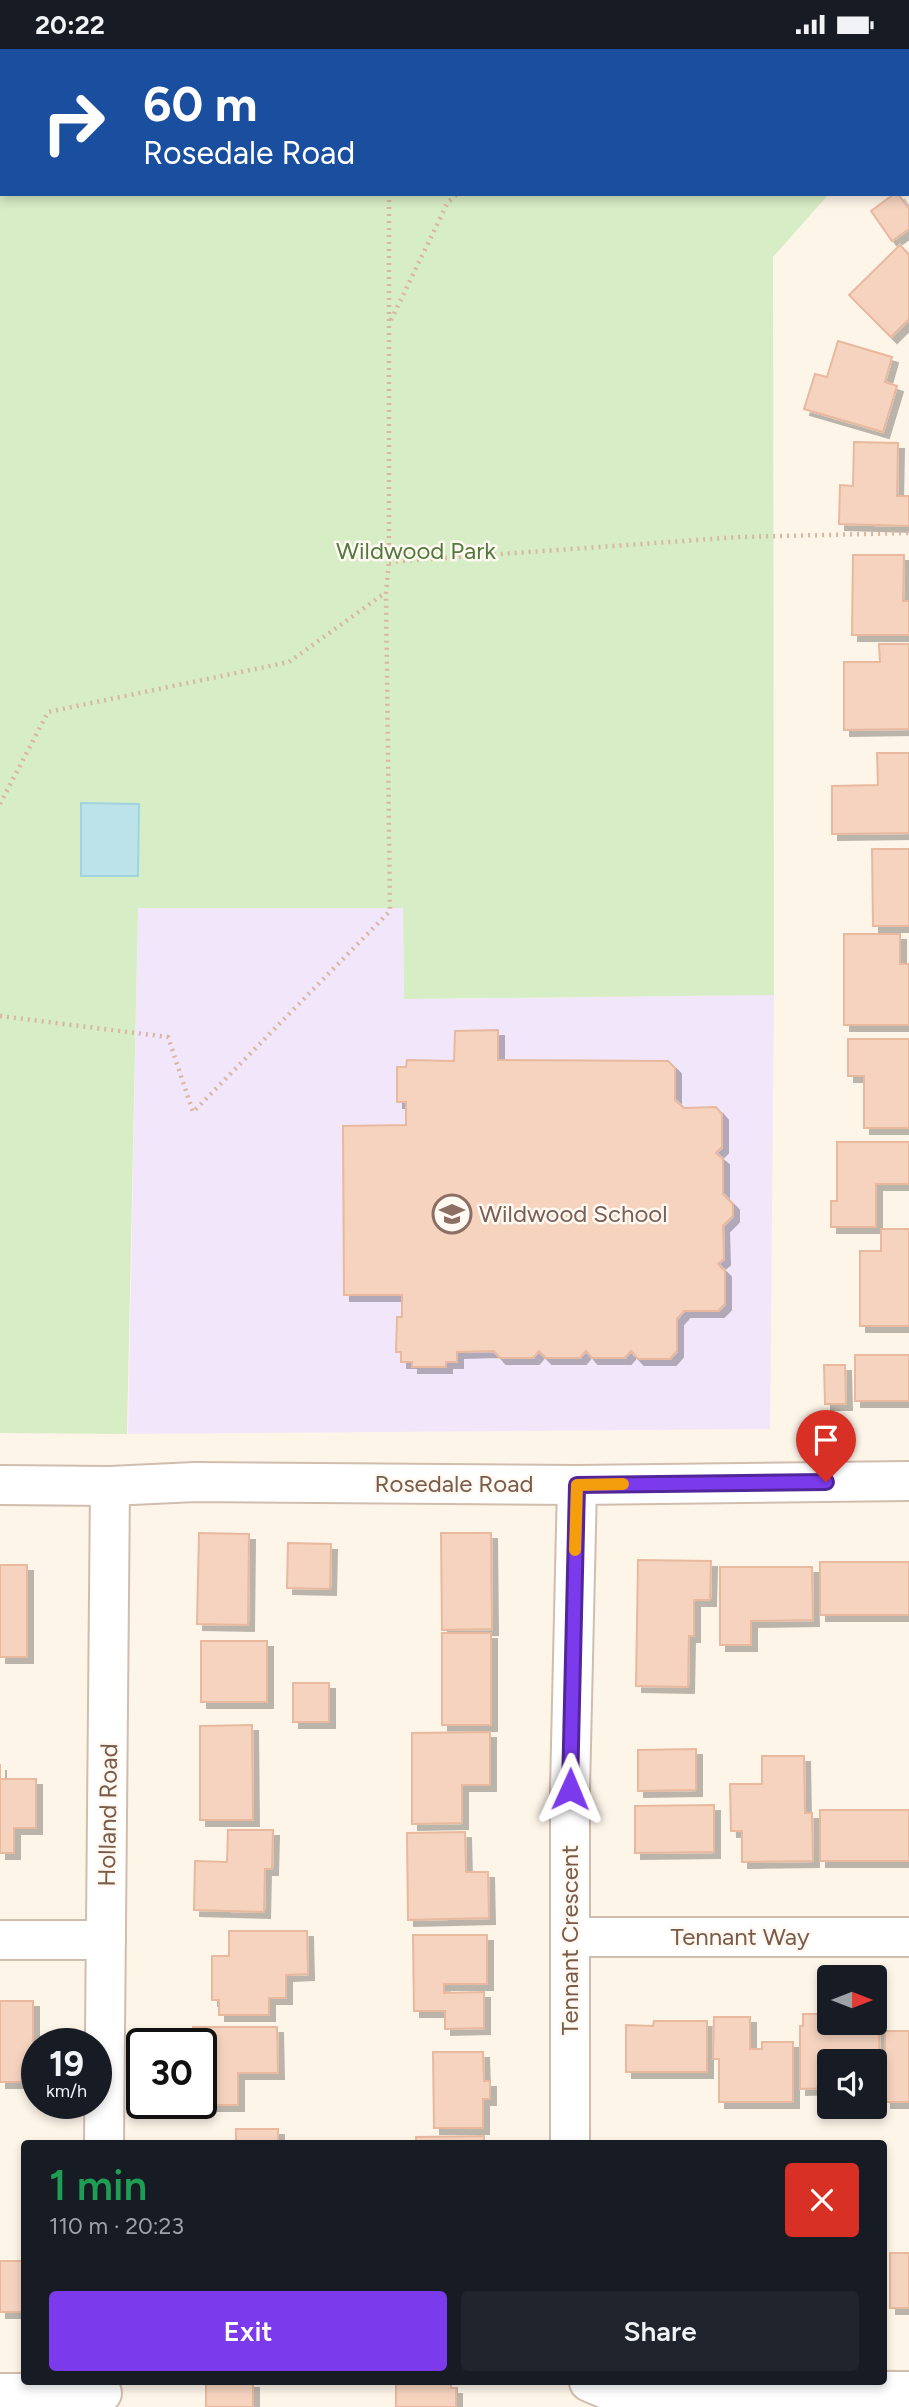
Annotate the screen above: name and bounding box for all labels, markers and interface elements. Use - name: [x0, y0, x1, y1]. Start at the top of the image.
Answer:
- text: 20:22: [35, 9, 105, 41]
- text: 60 m: [143, 74, 258, 133]
- icon: right: [28, 77, 119, 168]
- text: Rosedale Road: [143, 134, 355, 172]
- park label: Wildwood Park: [336, 536, 496, 565]
- school or university icon: Wildwood School: [431, 1193, 473, 1235]
- place label: Wildwood School: [479, 1199, 668, 1228]
- pin: [796, 1410, 856, 1482]
- icon: arrive: [807, 1421, 845, 1459]
- street label: Rosedale Road: [374, 1469, 534, 1498]
- street label: Holland Road: [92, 1743, 123, 1887]
- position arrow: [533, 1752, 607, 1826]
- street label: Tennant Crescent: [555, 1845, 584, 2035]
- street label: Tennant Way: [670, 1922, 810, 1951]
- north arrow: [817, 1965, 887, 2035]
- map controls: [817, 1965, 887, 2119]
- speed limit sign: 30: [126, 2028, 217, 2119]
- text: 19: [49, 2043, 84, 2085]
- button: sound: [817, 2049, 887, 2119]
- text: km/h: [46, 2080, 87, 2102]
- text: 1 min: [49, 2160, 147, 2211]
- button: close: [785, 2163, 859, 2237]
- text: 110 m · 20:23: [49, 2212, 184, 2240]
- button: Exit: [49, 2291, 447, 2371]
- button: Share: [461, 2291, 859, 2371]

